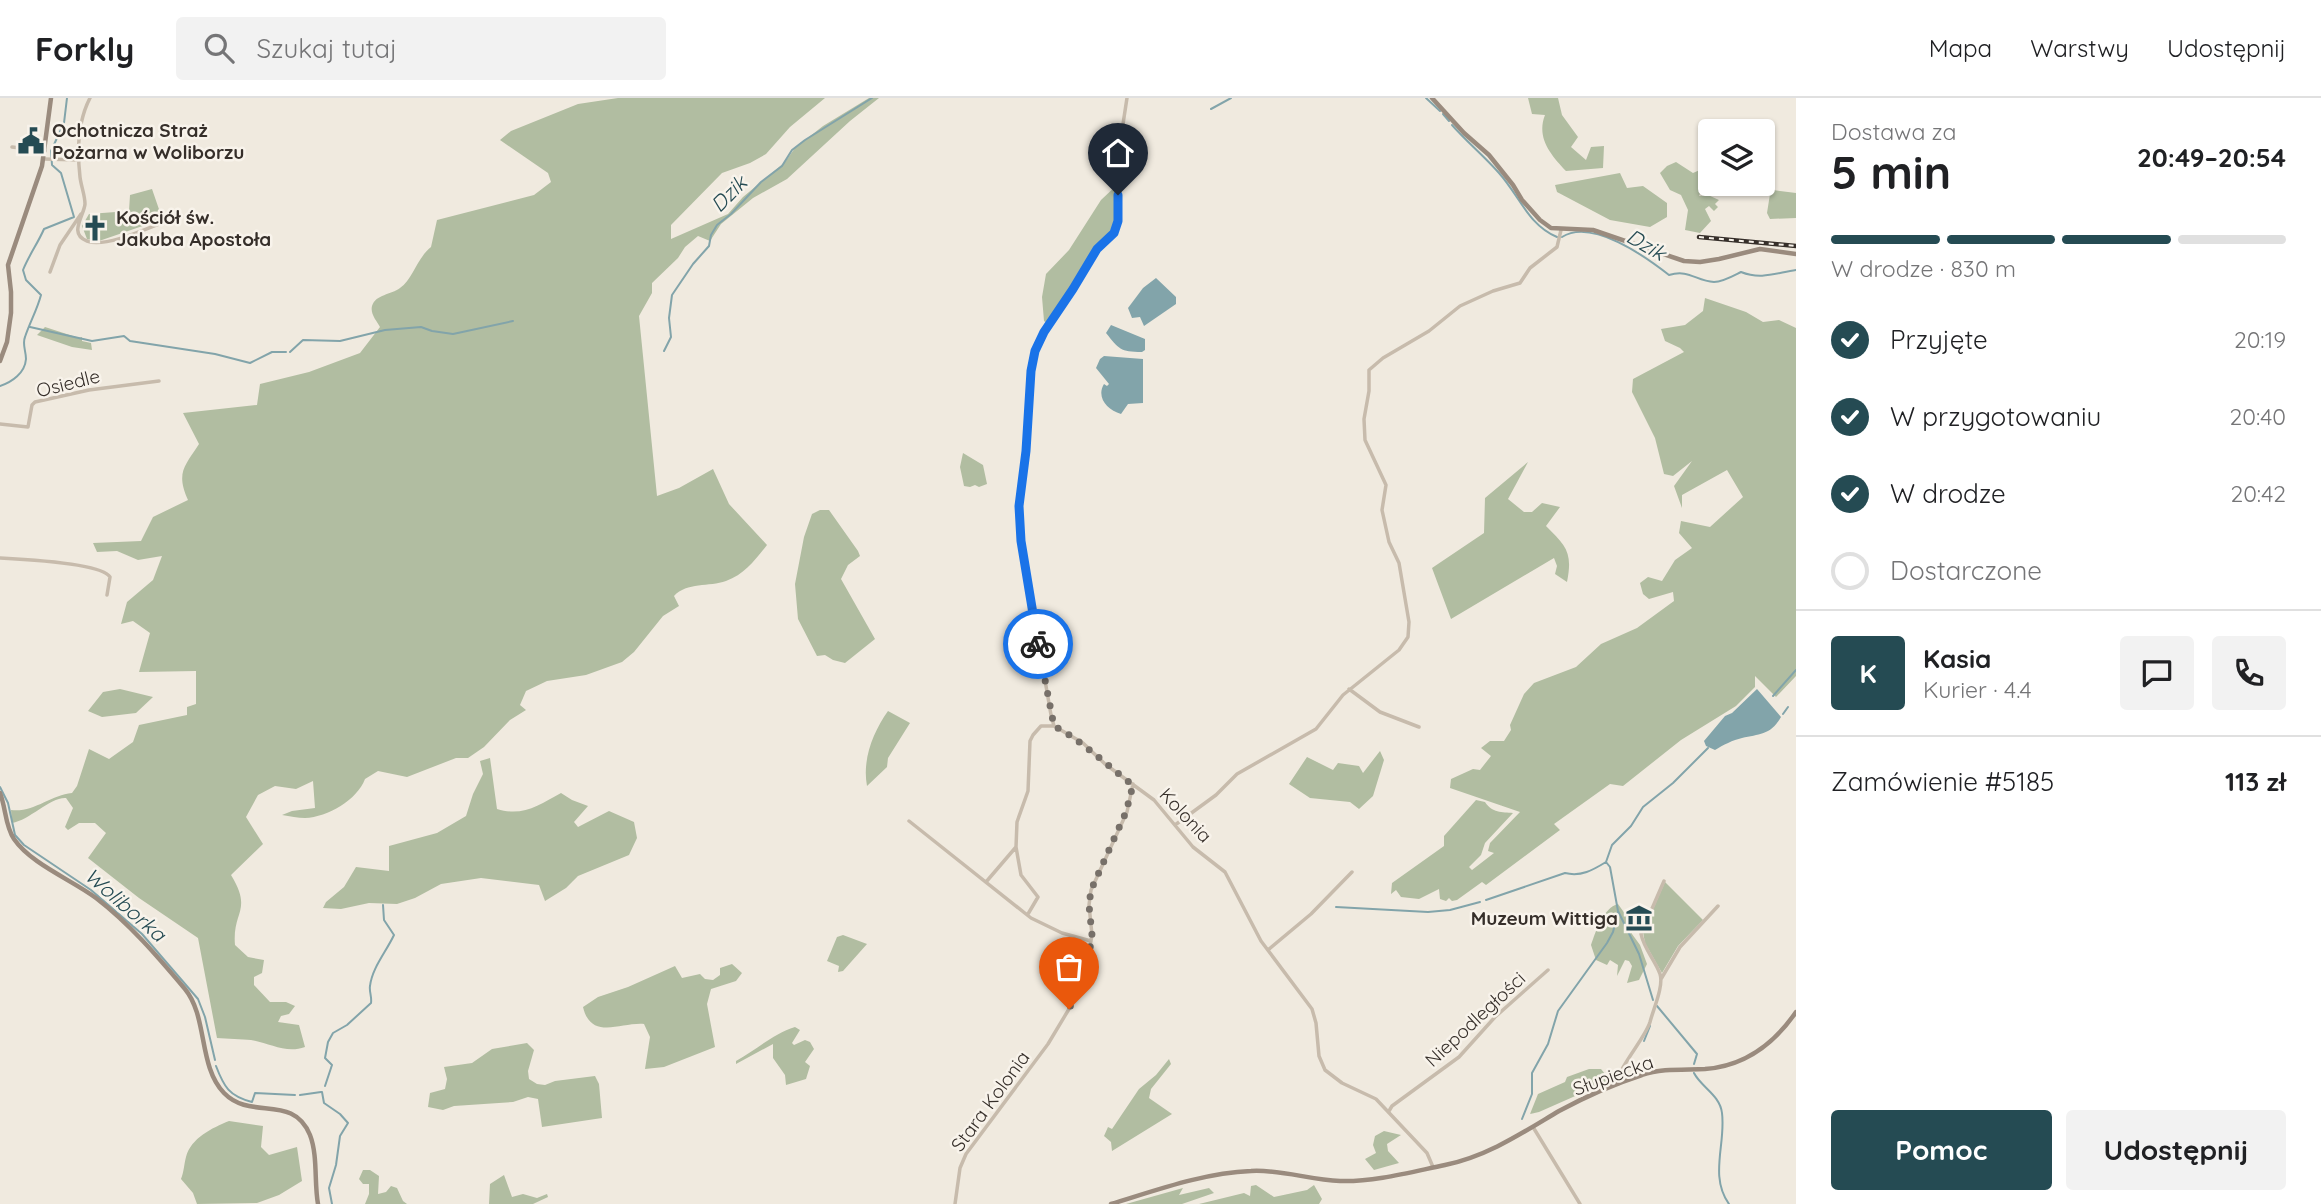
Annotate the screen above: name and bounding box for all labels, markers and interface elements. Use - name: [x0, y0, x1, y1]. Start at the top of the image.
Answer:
- search box: [176, 17, 666, 80]
- text: Forkly: [35, 28, 134, 69]
- icon: search: [200, 29, 238, 67]
- text: Szukaj tutaj: [256, 32, 397, 65]
- text: Mapa: [1929, 33, 1992, 63]
- text: Warstwy: [2030, 33, 2129, 63]
- text: Udostępnij: [2167, 33, 2286, 63]
- text: Dostawa za: [1831, 117, 1957, 146]
- place label: Ochotnicza Straż Pożarna w Woliborzu: [52, 118, 244, 164]
- map controls: [1698, 119, 1775, 196]
- button: layers: [1698, 119, 1775, 196]
- pin: [1088, 123, 1148, 195]
- public building icon: Ochotnicza Straż Pożarna w Woliborzu: [16, 126, 46, 156]
- icon: home: [1099, 134, 1137, 172]
- text: 20:49–20:54: [2137, 141, 2286, 174]
- text: 5 min: [1831, 143, 1951, 201]
- water label: Dzik: [705, 168, 753, 217]
- place label: Kościół św. Jakuba Apostoła: [116, 205, 271, 251]
- church icon: Kościół św. Jakuba Apostoła: [80, 213, 110, 243]
- water label: Dzik: [1622, 223, 1672, 266]
- text: W drodze · 830 m: [1831, 254, 2016, 283]
- icon: check: [1831, 321, 1869, 359]
- text: Przyjęte: [1890, 323, 1988, 356]
- text: 20:19: [2234, 325, 2286, 354]
- street label: Osiedle: [34, 364, 102, 402]
- icon: check: [1831, 398, 1869, 436]
- text: W przygotowaniu: [1890, 400, 2101, 433]
- text: 20:40: [2229, 402, 2286, 431]
- icon: check: [1831, 475, 1869, 513]
- text: W drodze: [1890, 477, 2006, 510]
- text: 20:42: [2230, 479, 2286, 508]
- text: Dostarczone: [1890, 554, 2042, 587]
- courier: [1003, 609, 1073, 679]
- icon: bike: [1019, 625, 1057, 663]
- button: chat: [2120, 636, 2194, 710]
- button: phone: [2212, 636, 2286, 710]
- text: Kasia: [1923, 642, 1991, 675]
- text: K: [1859, 657, 1877, 690]
- text: Kurier · 4.4: [1923, 675, 2032, 704]
- text: Zamówienie #5185: [1831, 765, 2054, 798]
- text: 113 zł: [2225, 765, 2286, 798]
- street label: Kolonia: [1155, 783, 1217, 847]
- water label: Woliborka: [80, 862, 173, 947]
- museum icon: Muzeum Wittiga: [1624, 903, 1654, 933]
- place label: Muzeum Wittiga: [1471, 906, 1618, 930]
- pin: [1039, 937, 1099, 1009]
- icon: bag: [1050, 948, 1088, 986]
- street label: Niepodległości: [1420, 966, 1530, 1072]
- street label: Stara Kolonia: [945, 1046, 1035, 1156]
- street label: Słupiecka: [1570, 1049, 1656, 1101]
- button: Pomoc: [1831, 1110, 2052, 1190]
- button: Udostępnij: [2066, 1110, 2286, 1190]

